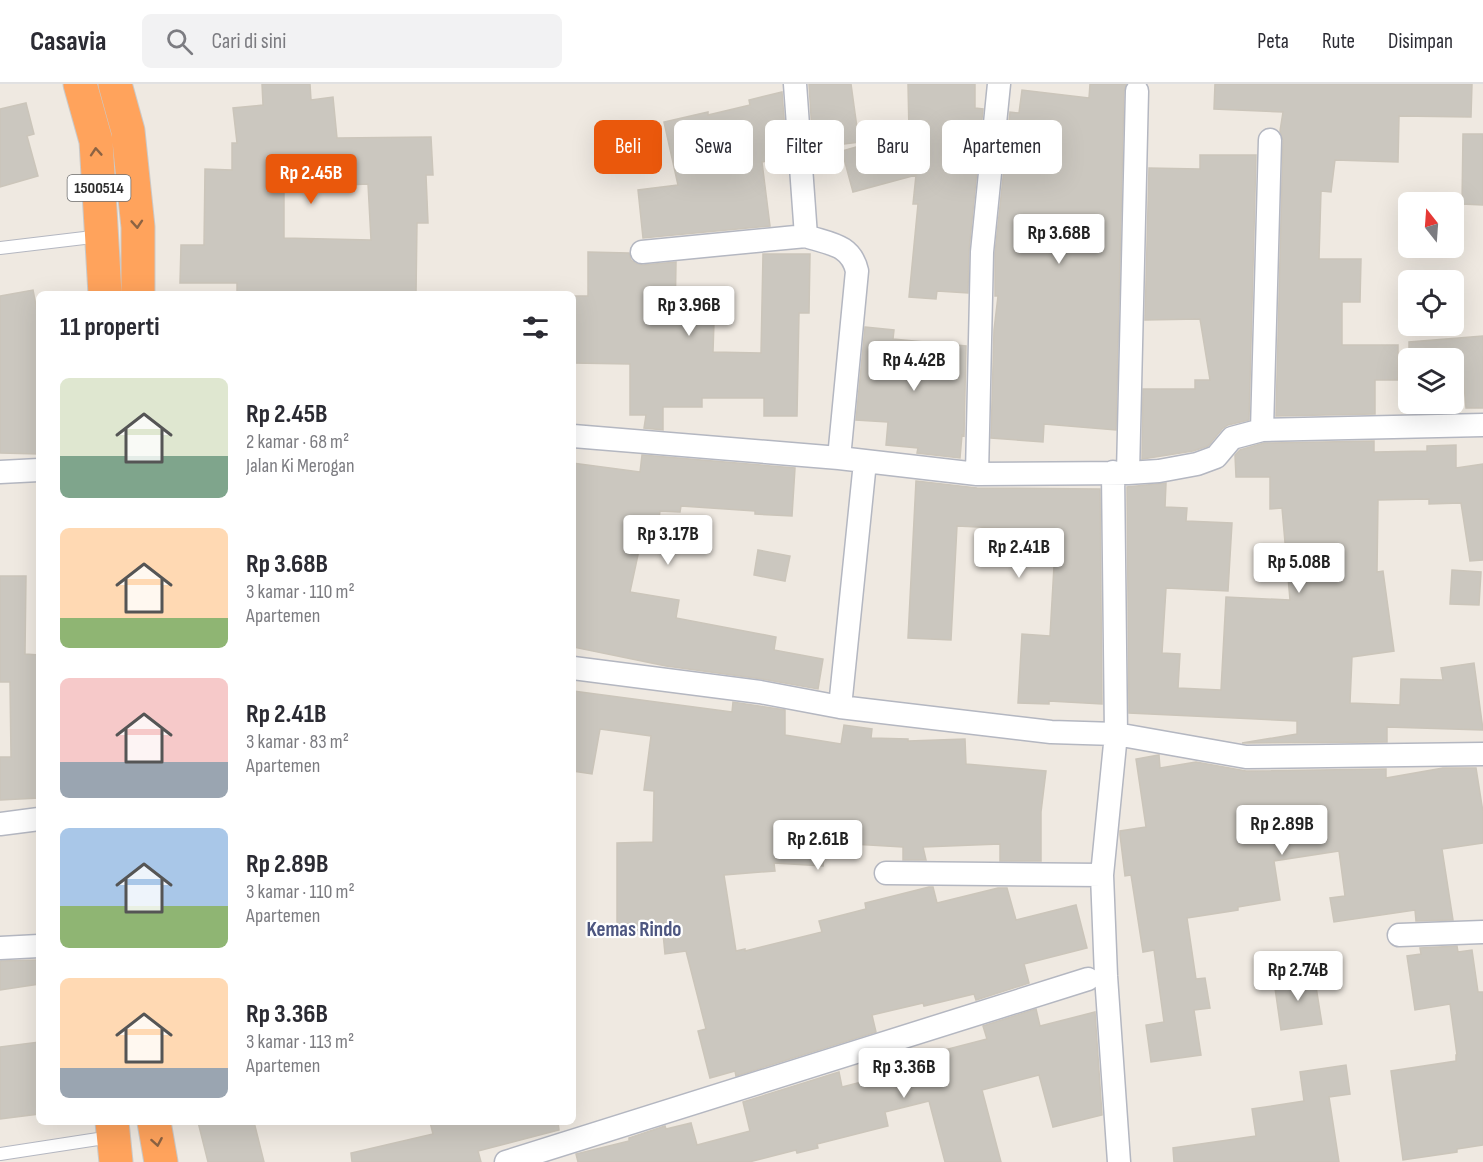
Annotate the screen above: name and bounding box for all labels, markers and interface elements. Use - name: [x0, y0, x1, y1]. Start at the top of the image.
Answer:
- search box: [142, 14, 562, 68]
- text: Casavia: [30, 25, 106, 58]
- icon: search: [163, 25, 196, 58]
- text: Cari di sini: [211, 28, 286, 55]
- text: Peta: [1257, 29, 1289, 54]
- text: Rute: [1322, 29, 1355, 54]
- text: Disimpan: [1388, 29, 1453, 54]
- chip: Beli: [594, 120, 662, 174]
- chip: Sewa: [674, 120, 753, 174]
- chip: Filter: [765, 120, 844, 174]
- chip: Baru: [856, 120, 930, 174]
- chip: Apartemen: [942, 120, 1062, 174]
- one-way arrow: [90, 147, 103, 156]
- pin: Rp 2.45B: [249, 154, 373, 205]
- text: Rp 2.45B: [280, 161, 342, 185]
- road number: 1500514: [68, 175, 130, 201]
- north arrow: [1398, 192, 1464, 258]
- map controls: [1398, 192, 1464, 414]
- pin: Rp 3.68B: [997, 214, 1121, 265]
- one-way arrow: [130, 220, 143, 229]
- text: Rp 3.68B: [1027, 221, 1091, 245]
- button: locate: [1398, 270, 1464, 336]
- pin: Rp 3.96B: [627, 286, 751, 337]
- text: Rp 3.96B: [657, 293, 721, 317]
- icon: filters: [519, 311, 552, 344]
- text: 11 properti: [60, 312, 159, 343]
- pin: Rp 4.42B: [852, 341, 976, 392]
- text: Rp 4.42B: [882, 348, 946, 372]
- button: layers: [1398, 348, 1464, 414]
- text: Rp 2.45B: [246, 399, 327, 430]
- icon: home: [108, 402, 180, 474]
- text: 2 kamar · 68 m²: [246, 430, 349, 454]
- text: Jalan Ki Merogan: [246, 454, 355, 478]
- pin: Rp 3.17B: [606, 515, 730, 566]
- text: Rp 3.17B: [637, 522, 699, 546]
- pin: Rp 2.41B: [957, 528, 1081, 579]
- text: Rp 2.41B: [988, 535, 1050, 559]
- pin: Rp 5.08B: [1237, 543, 1361, 594]
- text: Rp 3.68B: [246, 549, 328, 580]
- text: Rp 5.08B: [1268, 550, 1330, 574]
- icon: home: [108, 552, 180, 624]
- text: 3 kamar · 110 m²: [246, 580, 355, 604]
- text: Apartemen: [246, 604, 320, 628]
- text: Rp 2.41B: [246, 699, 326, 730]
- icon: home: [108, 702, 180, 774]
- text: 3 kamar · 83 m²: [246, 730, 349, 754]
- text: Apartemen: [246, 754, 320, 778]
- pin: Rp 2.89B: [1220, 805, 1344, 856]
- text: Rp 2.89B: [1250, 812, 1314, 836]
- pin: Rp 2.61B: [756, 820, 880, 871]
- text: Rp 2.61B: [787, 827, 849, 851]
- text: Rp 2.89B: [246, 849, 328, 880]
- icon: home: [108, 852, 180, 924]
- text: 3 kamar · 110 m²: [246, 880, 355, 904]
- text: Apartemen: [246, 904, 320, 928]
- district label: Kemas Rindo: [587, 917, 682, 942]
- pin: Rp 2.74B: [1236, 951, 1360, 1002]
- text: Rp 2.74B: [1268, 958, 1328, 982]
- text: Rp 3.36B: [246, 999, 328, 1030]
- icon: home: [108, 1002, 180, 1074]
- text: 3 kamar · 113 m²: [246, 1030, 354, 1054]
- pin: Rp 3.36B: [842, 1048, 966, 1099]
- text: Apartemen: [246, 1054, 320, 1078]
- text: Rp 3.36B: [873, 1055, 935, 1079]
- one-way arrow: [151, 1137, 163, 1147]

